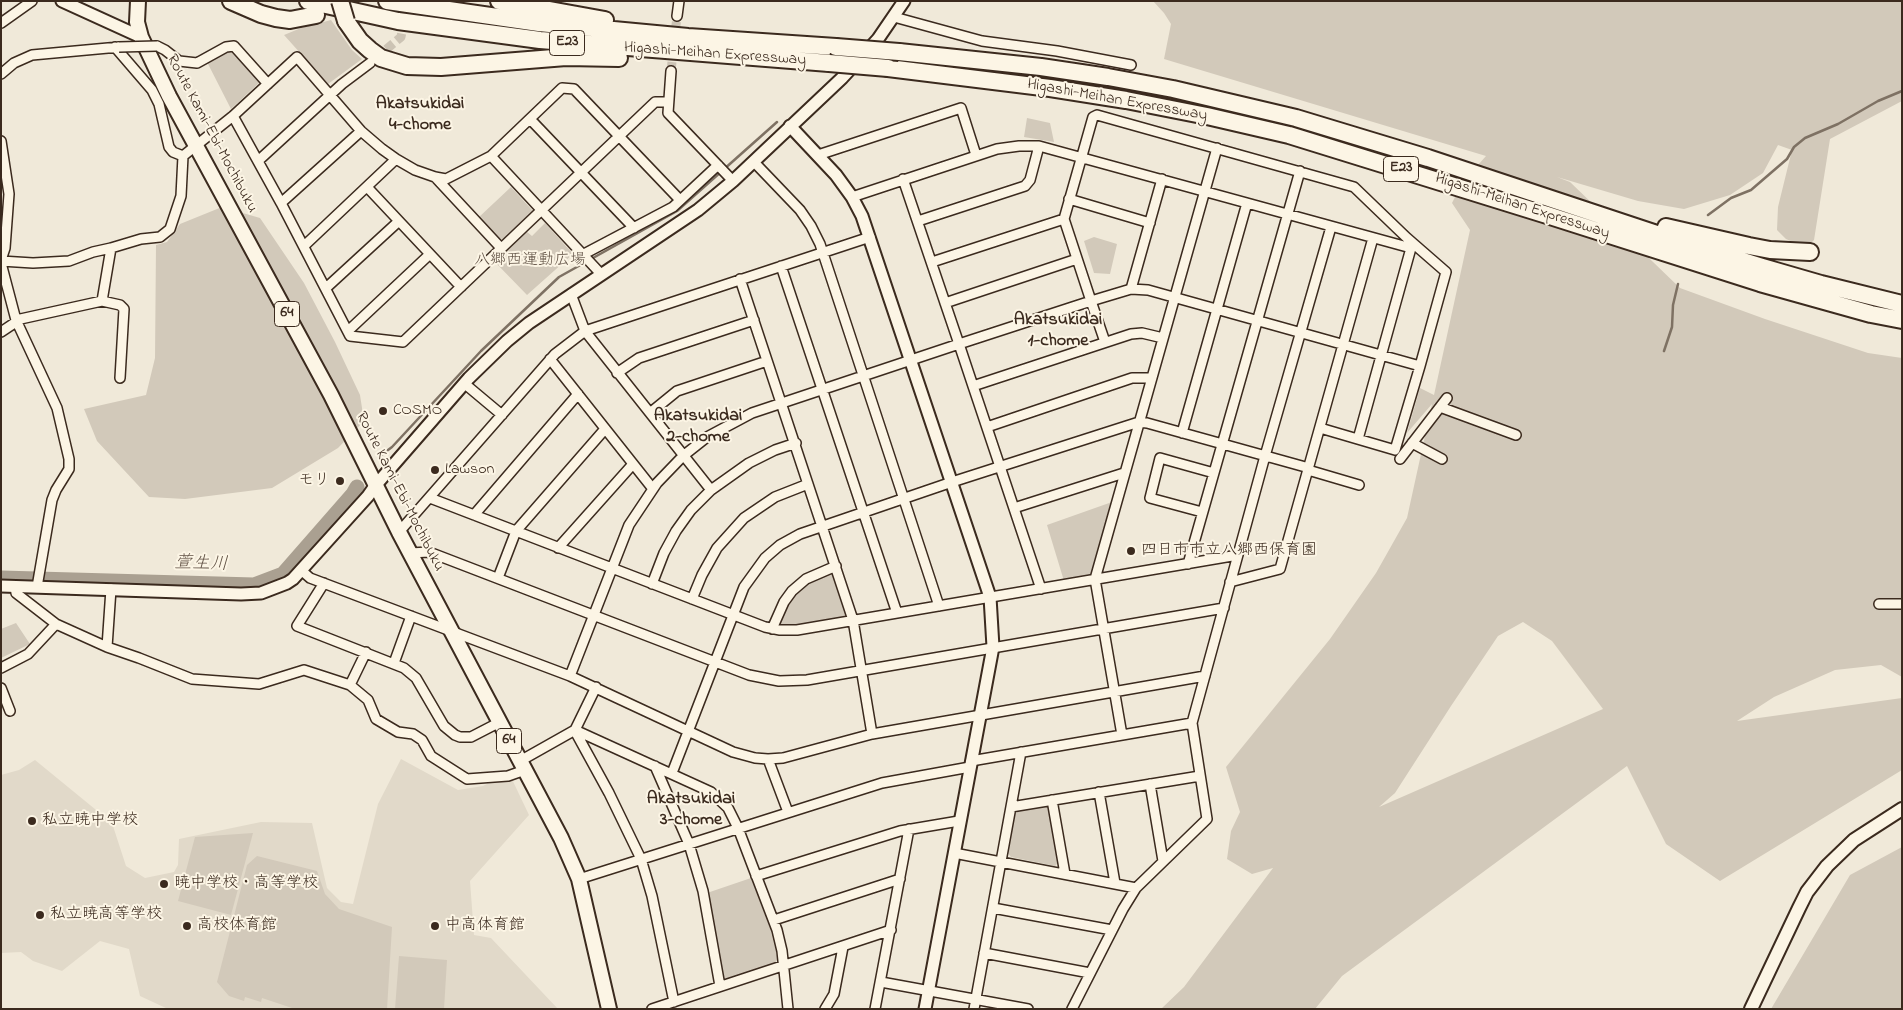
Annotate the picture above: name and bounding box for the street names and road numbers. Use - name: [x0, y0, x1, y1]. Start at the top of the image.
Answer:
- road number: E23: [550, 30, 584, 56]
- street label: Higashi-Meihan Expressway: [623, 39, 807, 71]
- street label: Route Kami-Ebi-Mochibuku: [161, 51, 261, 217]
- street label: Higashi-Meihan Expressway: [1025, 76, 1209, 126]
- road number: E23: [1384, 156, 1418, 182]
- street label: Higashi-Meihan Expressway: [1432, 170, 1612, 244]
- road number: 64: [274, 302, 300, 326]
- street label: Route Kami-Ebi-Mochibuku: [350, 409, 448, 575]
- road number: 64: [496, 728, 522, 754]

